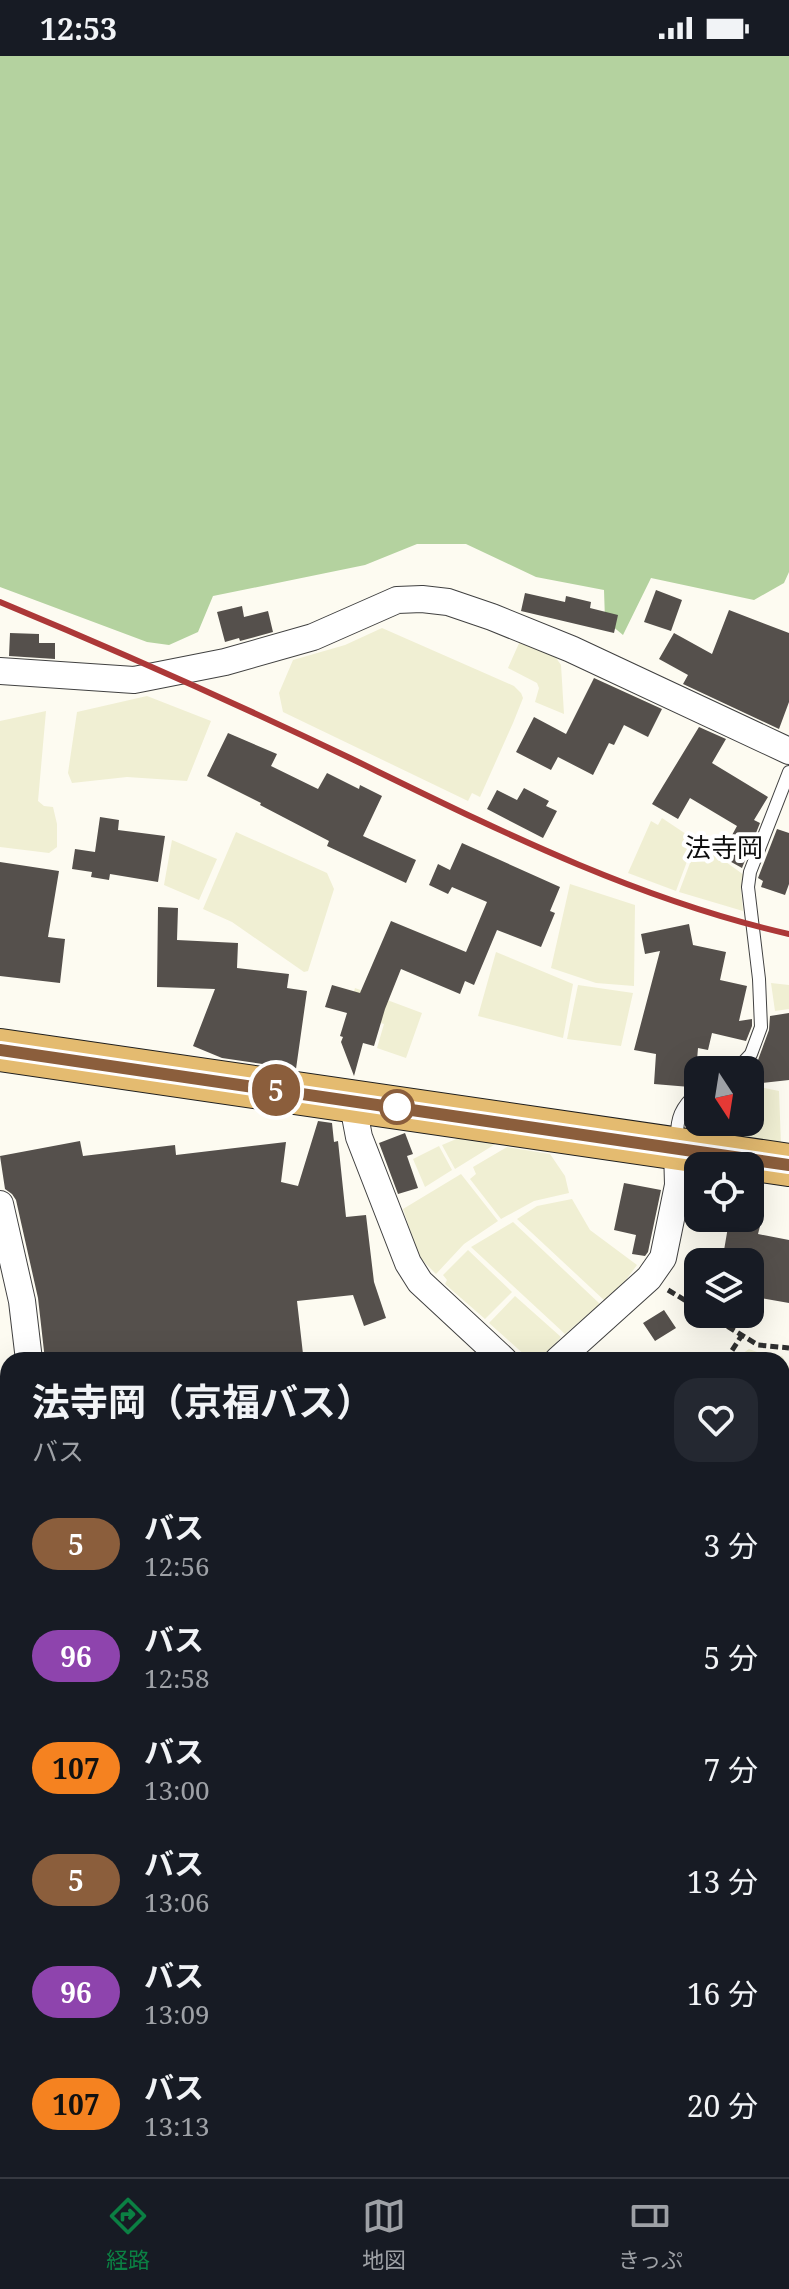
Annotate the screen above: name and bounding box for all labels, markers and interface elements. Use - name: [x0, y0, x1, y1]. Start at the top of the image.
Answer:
- text: 12:53: [40, 8, 117, 49]
- district label: 法寺岡: [685, 829, 763, 865]
- north arrow: [684, 1056, 764, 1136]
- map controls: [684, 1056, 764, 1328]
- line badge: 5: [250, 1064, 302, 1116]
- text: 5: [268, 1071, 284, 1109]
- unlabelled marker: [380, 1090, 414, 1124]
- button: locate: [684, 1152, 764, 1232]
- button: layers: [684, 1248, 764, 1328]
- text: 法寺岡（京福バス）: [32, 1375, 374, 1427]
- button: heart: [674, 1378, 758, 1462]
- text: バス: [32, 1433, 84, 1469]
- text: バス: [144, 1507, 204, 1548]
- text: 5: [68, 1525, 84, 1563]
- text: 3 分: [703, 1525, 758, 1566]
- text: 12:56: [144, 1548, 210, 1584]
- text: バス: [144, 1619, 204, 1660]
- text: 96: [60, 1637, 92, 1675]
- text: 5 分: [703, 1637, 758, 1678]
- text: 12:58: [144, 1660, 210, 1696]
- text: バス: [144, 1731, 204, 1772]
- text: 107: [52, 1749, 100, 1787]
- text: 7 分: [703, 1749, 758, 1790]
- text: 13:00: [144, 1772, 210, 1808]
- text: バス: [144, 1843, 204, 1884]
- text: 5: [68, 1861, 84, 1899]
- text: 13 分: [687, 1861, 758, 1902]
- text: 13:06: [144, 1884, 210, 1920]
- text: バス: [144, 1955, 204, 1996]
- text: 96: [60, 1973, 92, 2011]
- text: 16 分: [687, 1973, 758, 2014]
- text: 13:09: [144, 1996, 210, 2032]
- text: バス: [144, 2067, 204, 2108]
- text: 107: [52, 2085, 100, 2123]
- text: 20 分: [687, 2085, 758, 2126]
- text: 13:13: [144, 2108, 210, 2144]
- tab: 経路: [106, 2194, 150, 2274]
- tab: 地図: [362, 2194, 406, 2274]
- tab: きっぷ: [618, 2194, 683, 2274]

